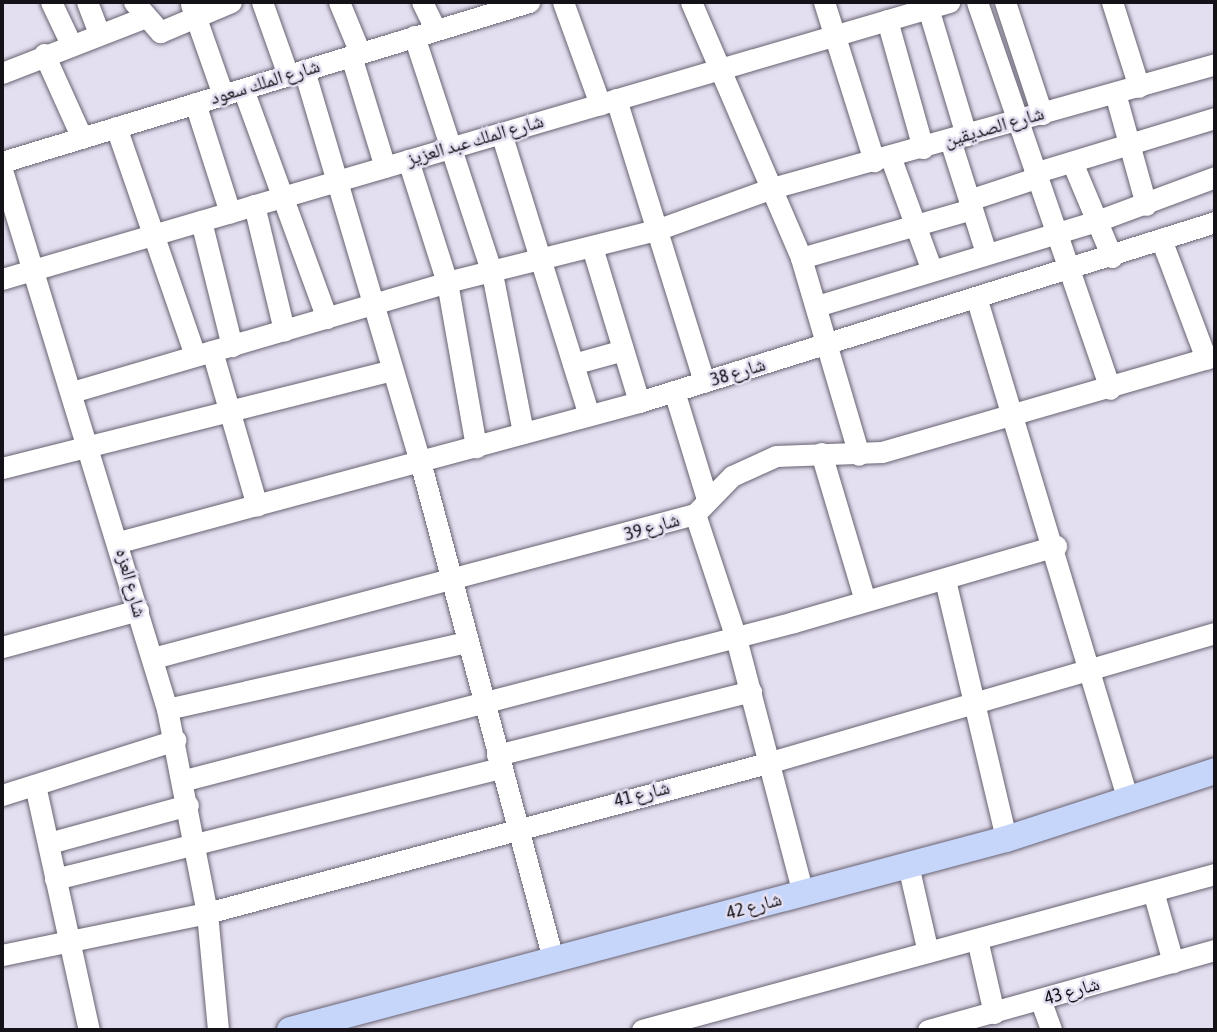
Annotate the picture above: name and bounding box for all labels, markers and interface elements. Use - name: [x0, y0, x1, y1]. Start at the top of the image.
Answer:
- street label: شارع الملك سعود: [207, 55, 323, 109]
- street label: شارع الصديقين: [941, 102, 1047, 152]
- street label: شارع الملك عبد العزيز: [404, 110, 546, 170]
- street label: شارع 38: [708, 353, 768, 391]
- street label: شارع 39: [622, 508, 682, 546]
- street label: شارع العزه: [111, 546, 151, 620]
- street label: شارع 41: [612, 776, 672, 812]
- street label: شارع 42: [724, 888, 784, 924]
- street label: شارع 43: [1042, 972, 1102, 1010]

